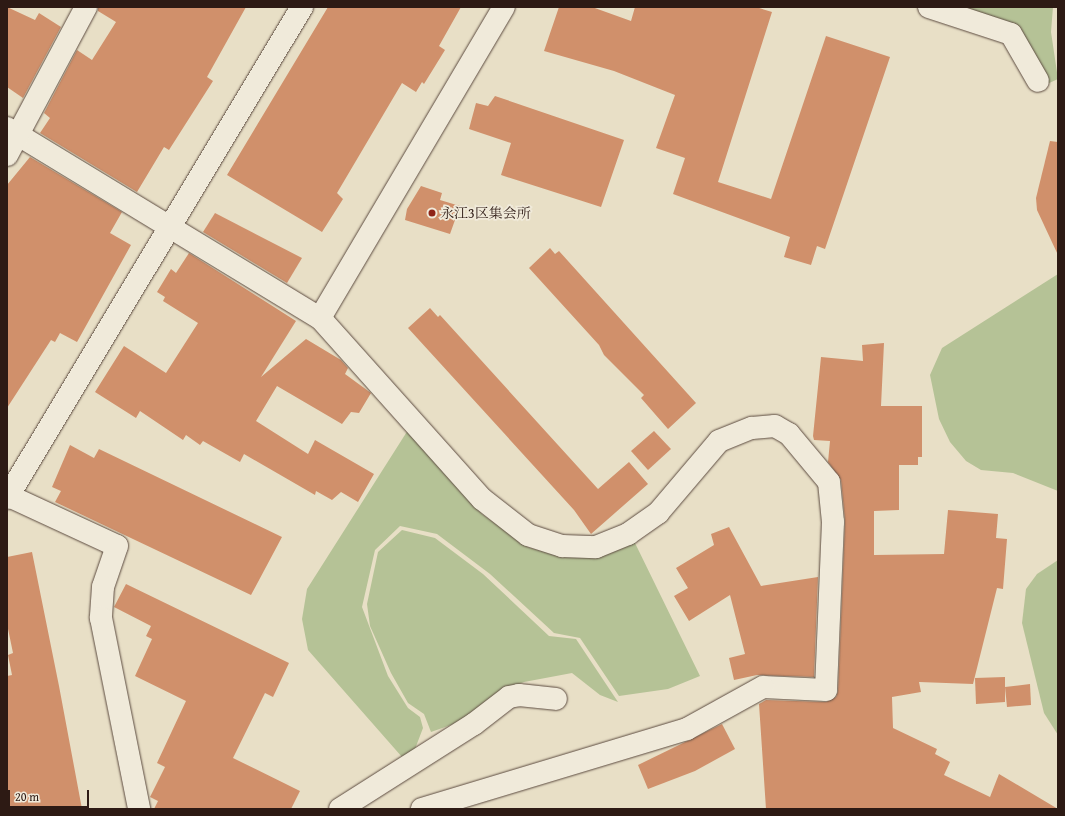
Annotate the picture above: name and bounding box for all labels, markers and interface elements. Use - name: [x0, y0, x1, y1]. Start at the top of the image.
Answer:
- place label: 永江3区集会所: [440, 205, 531, 221]
- marker: 永江3区集会所: [427, 208, 437, 218]
- scale bar: [10, 782, 91, 808]
- text: 20 m: [15, 788, 39, 805]

